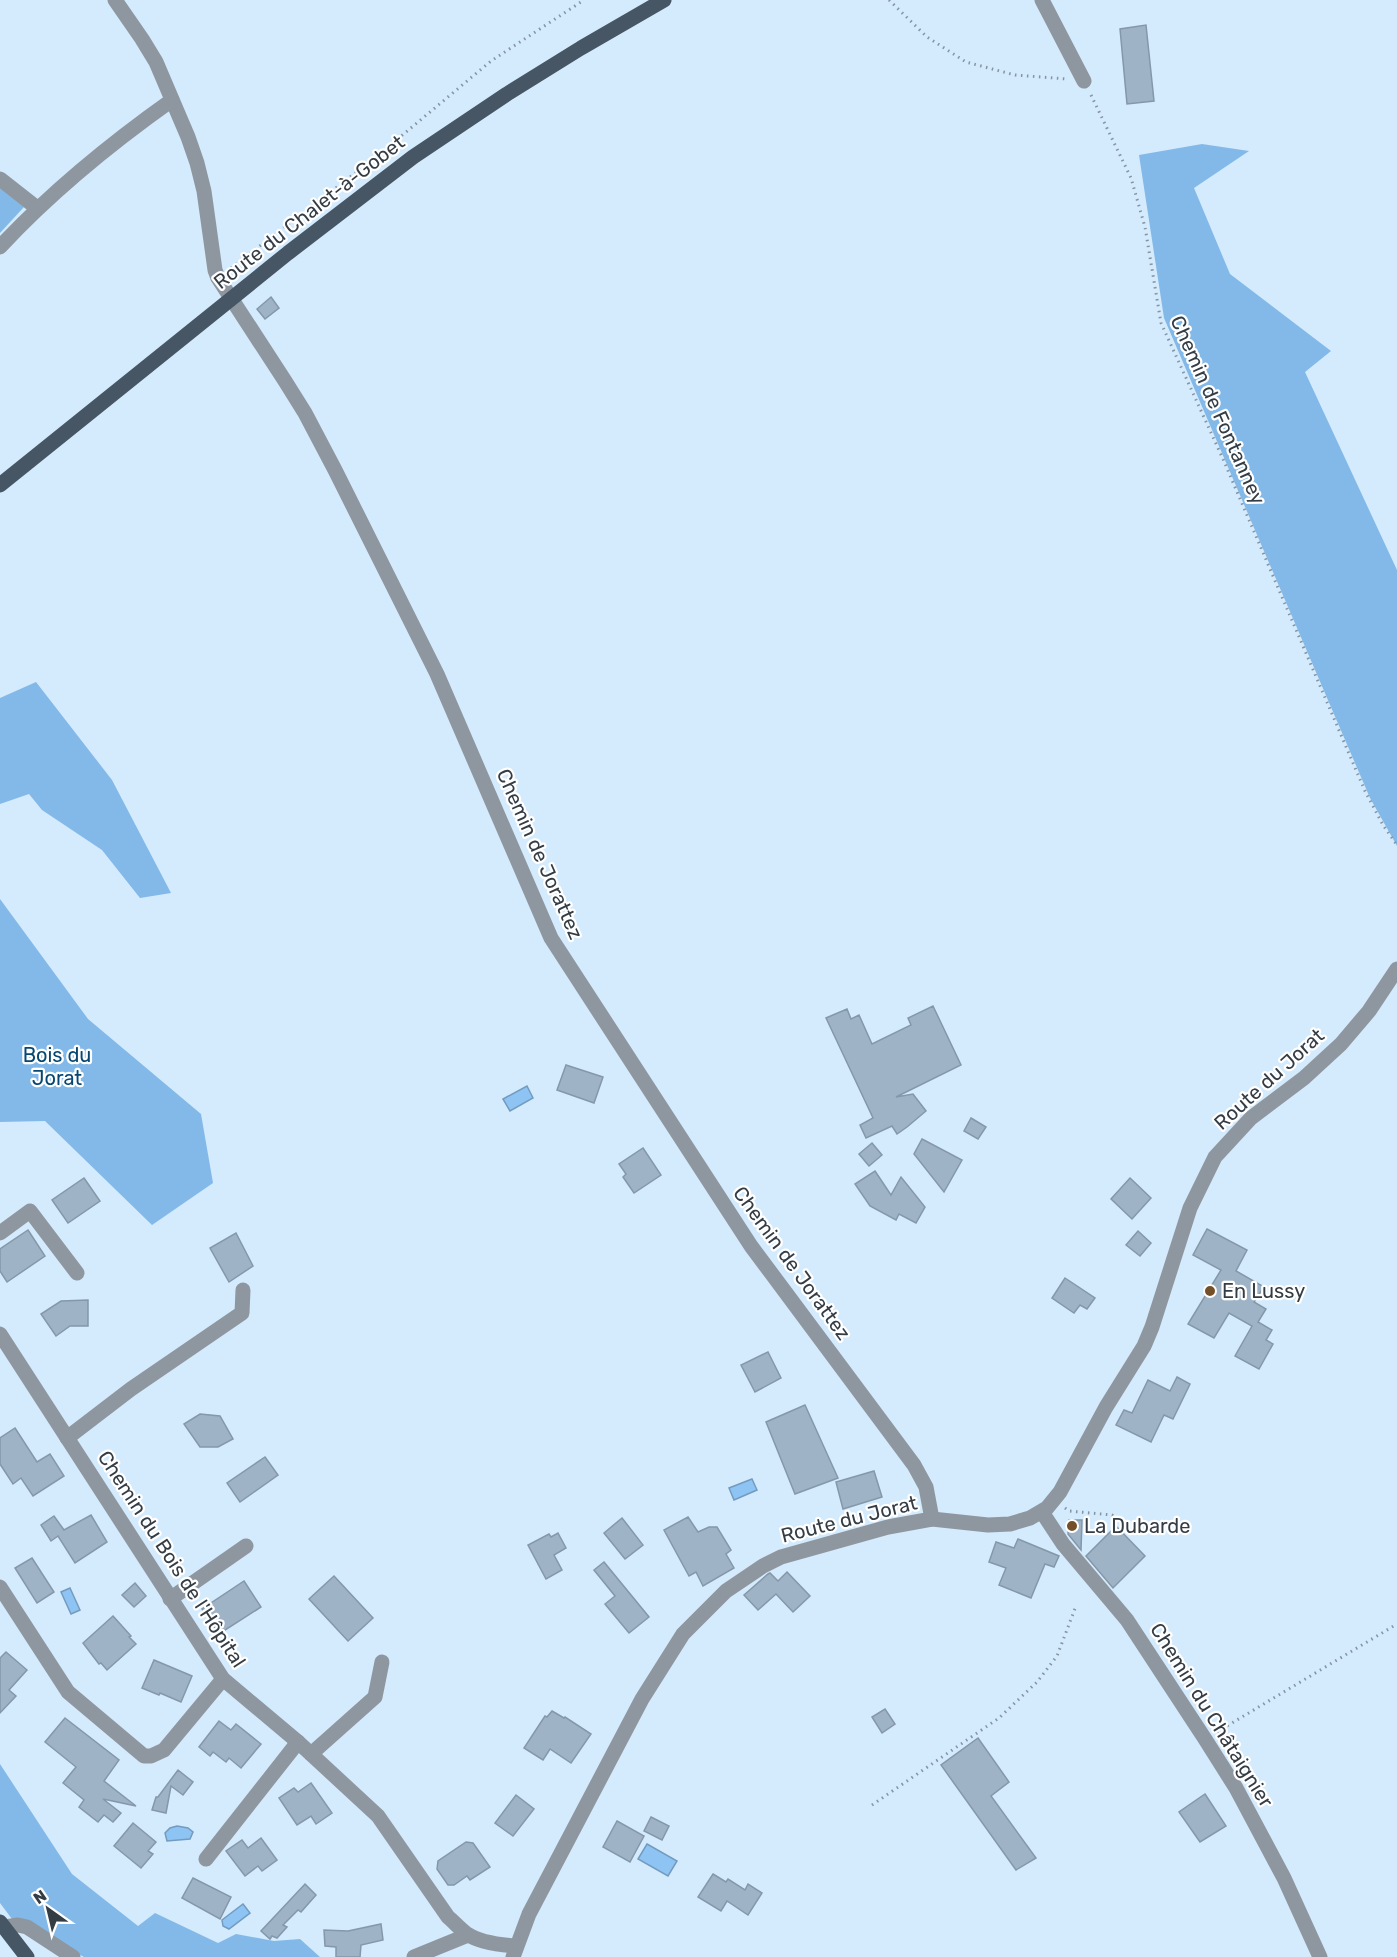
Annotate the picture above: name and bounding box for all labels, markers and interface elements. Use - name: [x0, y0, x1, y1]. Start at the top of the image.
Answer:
- street label: Route du Chalet-à-Gobet: [209, 130, 409, 294]
- street label: Chemin de Fontanney: [1166, 312, 1270, 508]
- street label: Chemin de Jorattez: [492, 765, 588, 943]
- street label: Route du Jorat: [1209, 1023, 1329, 1135]
- park label: Bois du Jorat: [23, 1043, 91, 1090]
- street label: Chemin de Jorattez: [728, 1182, 856, 1344]
- place label: En Lussy: [1222, 1279, 1305, 1303]
- marker: En Lussy: [1203, 1284, 1217, 1298]
- street label: Chemin du Bois de l'Hôpital: [93, 1446, 251, 1672]
- street label: Route du Jorat: [778, 1490, 920, 1548]
- place label: La Dubarde: [1084, 1514, 1190, 1538]
- marker: La Dubarde: [1065, 1519, 1079, 1533]
- street label: Chemin du Châtaignier: [1145, 1618, 1279, 1812]
- north arrow: [18, 1879, 78, 1939]
- text: N: [30, 1886, 50, 1908]

